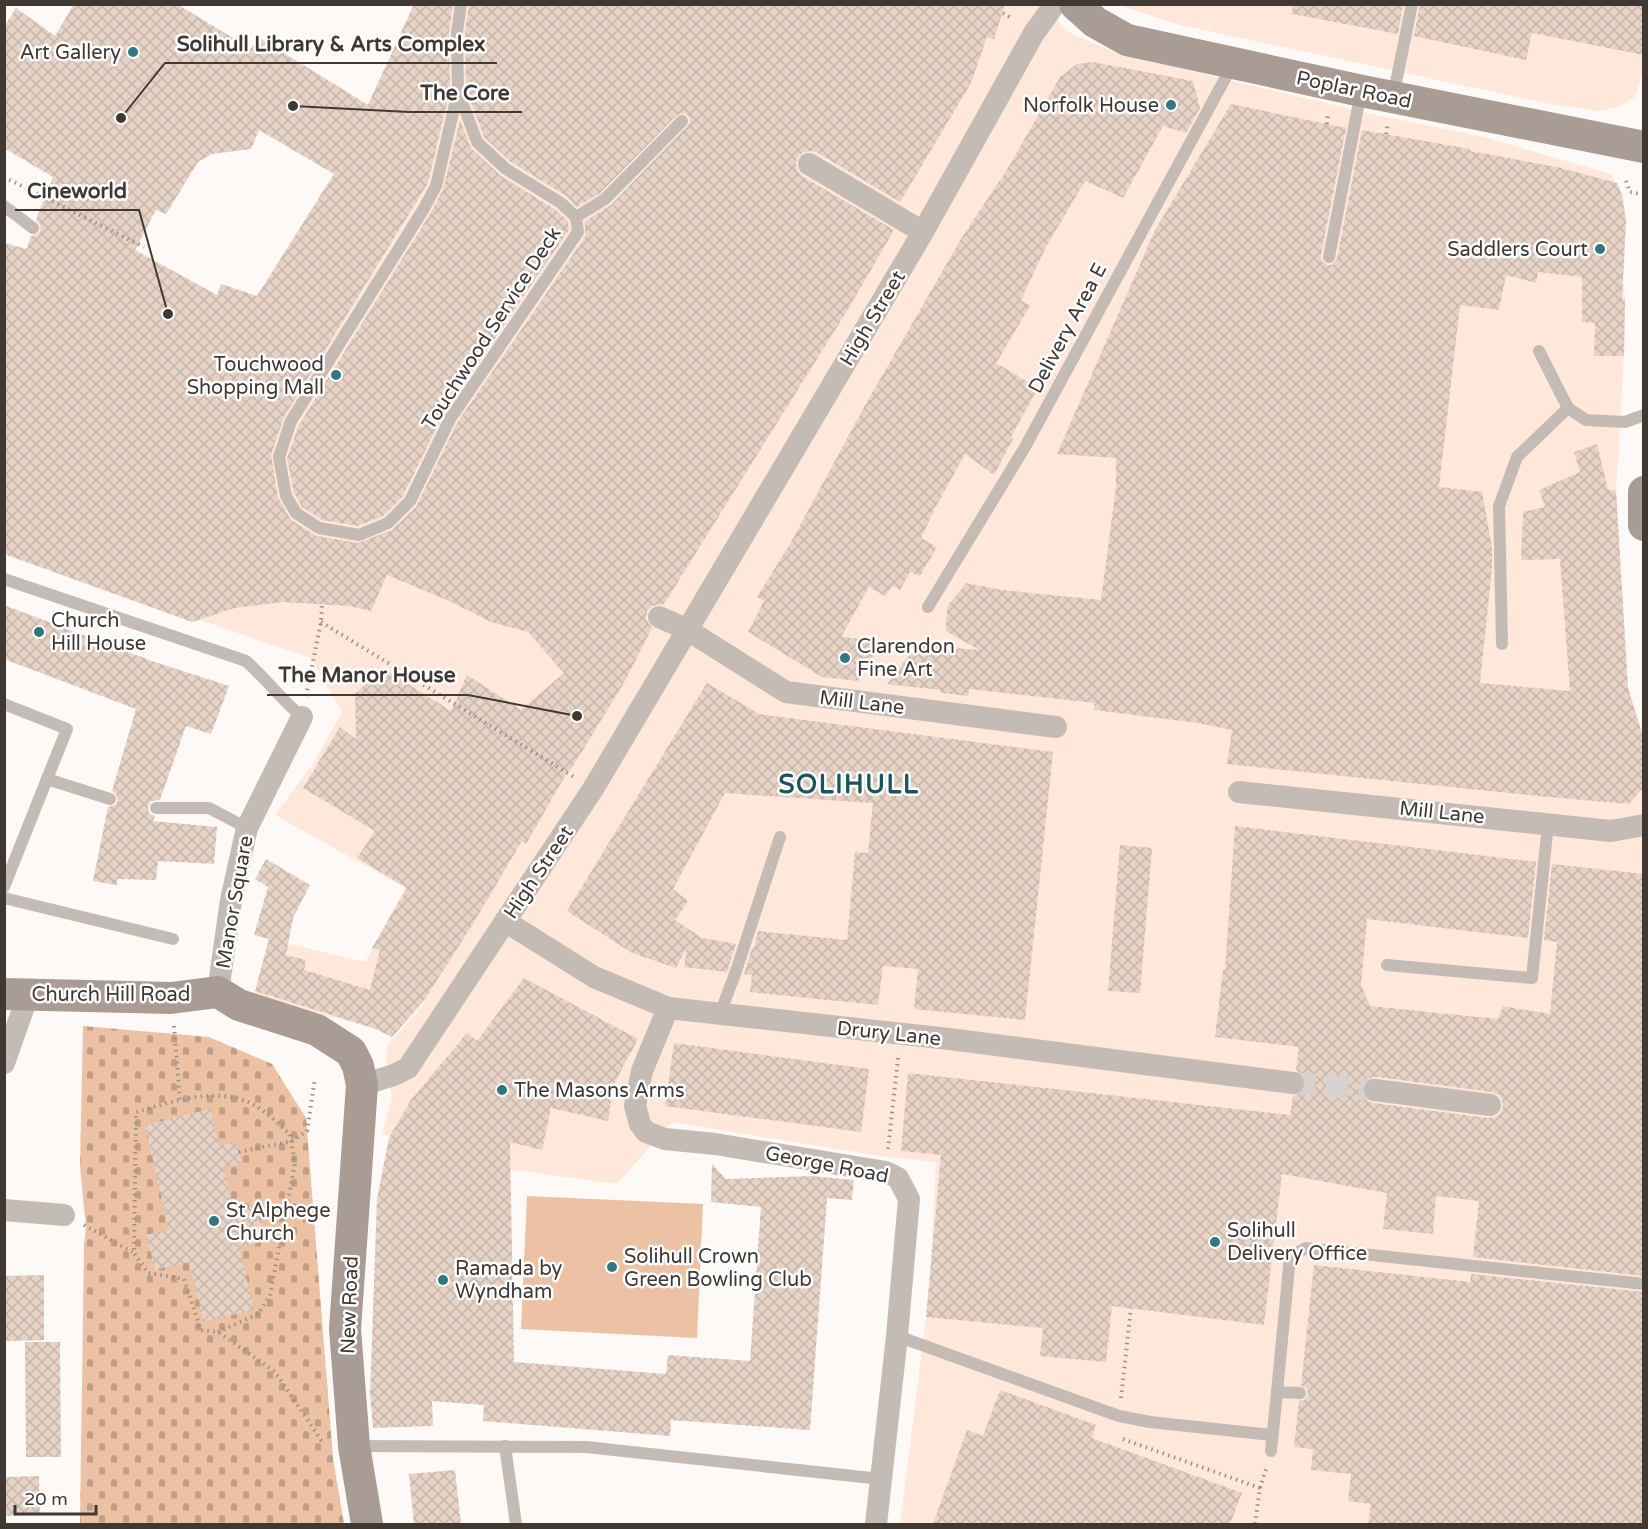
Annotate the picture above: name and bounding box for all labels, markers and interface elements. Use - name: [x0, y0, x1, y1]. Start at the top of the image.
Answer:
- callout: Solihull Library & Arts Complex: [165, 24, 497, 63]
- text: Solihull Library & Arts Complex: [177, 32, 485, 57]
- place label: Art Gallery: [20, 41, 121, 65]
- marker: Art Gallery: [126, 45, 140, 59]
- street label: Poplar Road: [1294, 66, 1414, 114]
- callout: The Core: [409, 73, 522, 112]
- text: The Core: [419, 81, 510, 106]
- place label: Norfolk House: [1023, 94, 1159, 118]
- marker: Norfolk House: [1164, 98, 1178, 112]
- callout: Cineworld: [15, 171, 139, 210]
- text: Cineworld: [27, 179, 127, 204]
- street label: Touchwood Service Deck: [417, 222, 567, 435]
- place label: Saddlers Court: [1447, 238, 1588, 262]
- marker: Saddlers Court: [1593, 242, 1607, 256]
- street label: Delivery Area E: [1023, 259, 1112, 398]
- street label: High Street: [835, 266, 911, 371]
- place label: Touchwood Shopping Mall: [187, 353, 324, 400]
- marker: Touchwood Shopping Mall: [329, 368, 343, 382]
- place label: Church Hill House: [51, 609, 146, 656]
- marker: Church Hill House: [32, 625, 46, 639]
- place label: Clarendon Fine Art: [857, 635, 955, 682]
- marker: Clarendon Fine Art: [838, 651, 852, 665]
- callout: The Manor House: [267, 656, 468, 695]
- text: The Manor House: [277, 663, 456, 688]
- street label: Mill Lane: [818, 686, 906, 720]
- district label: SOLIHULL: [779, 769, 919, 800]
- street label: Mill Lane: [1398, 797, 1486, 829]
- street label: High Street: [499, 821, 579, 924]
- street label: Manor Square: [211, 834, 259, 971]
- street label: Church Hill Road: [32, 983, 190, 1007]
- street label: Drury Lane: [836, 1017, 942, 1051]
- place label: The Masons Arms: [514, 1079, 684, 1103]
- marker: The Masons Arms: [495, 1083, 509, 1097]
- street label: George Road: [763, 1141, 891, 1189]
- place label: St Alphege Church: [226, 1199, 331, 1246]
- marker: St Alphege Church: [207, 1214, 221, 1228]
- place label: Solihull Delivery Office: [1227, 1219, 1367, 1266]
- marker: Solihull Delivery Office: [1208, 1235, 1222, 1249]
- place label: Solihull Crown Green Bowling Club: [624, 1245, 812, 1292]
- street label: New Road: [336, 1255, 364, 1355]
- place label: Ramada by Wyndham: [455, 1257, 563, 1304]
- marker: Solihull Crown Green Bowling Club: [605, 1260, 619, 1274]
- marker: Ramada by Wyndham: [436, 1273, 450, 1287]
- scale bar: [15, 1478, 96, 1516]
- text: 20 m: [24, 1488, 68, 1510]

